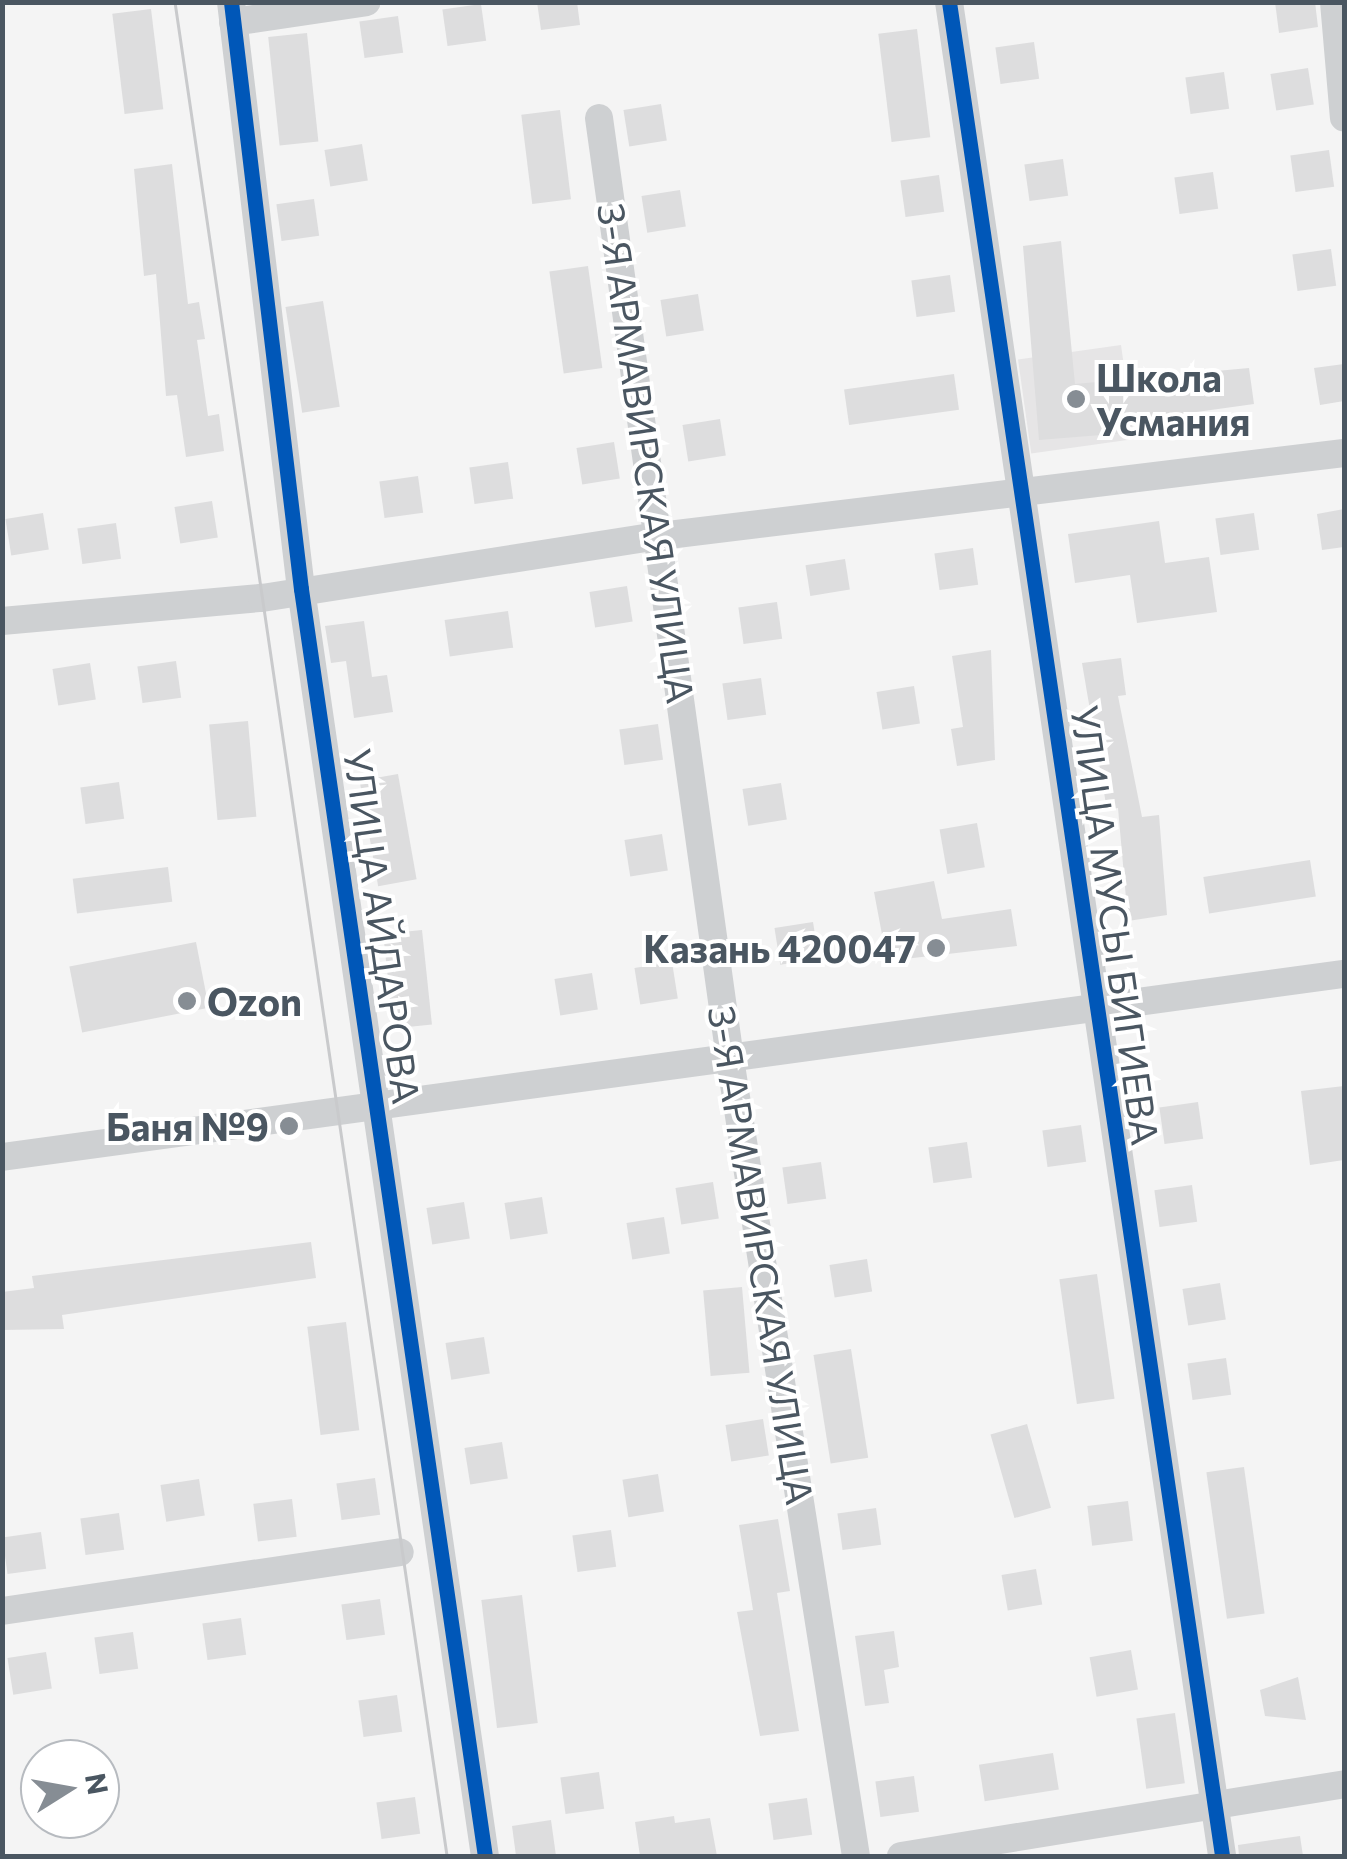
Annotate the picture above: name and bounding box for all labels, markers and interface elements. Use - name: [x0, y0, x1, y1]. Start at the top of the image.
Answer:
- street label: 3-Я АРМАВИРСКАЯ УЛИЦА: [589, 200, 705, 706]
- place label: Школа Усмания: [1096, 354, 1250, 444]
- marker: Школа Усмания: [1065, 388, 1087, 410]
- street label: УЛИЦА МУСЫ БИГИЕВА: [1063, 702, 1169, 1148]
- street label: УЛИЦА АЙДАРОВА: [335, 745, 431, 1107]
- place label: Казань 420047: [643, 925, 916, 971]
- marker: Казань 420047: [925, 937, 947, 959]
- place label: Ozon: [207, 978, 302, 1024]
- marker: Ozon: [176, 990, 198, 1012]
- street label: 3-Я АРМАВИРСКАЯ УЛИЦА: [700, 1002, 824, 1508]
- place label: Баня №9: [106, 1103, 269, 1149]
- marker: Баня №9: [278, 1115, 300, 1137]
- north arrow: [20, 1739, 120, 1839]
- text: N: [79, 1770, 116, 1797]

